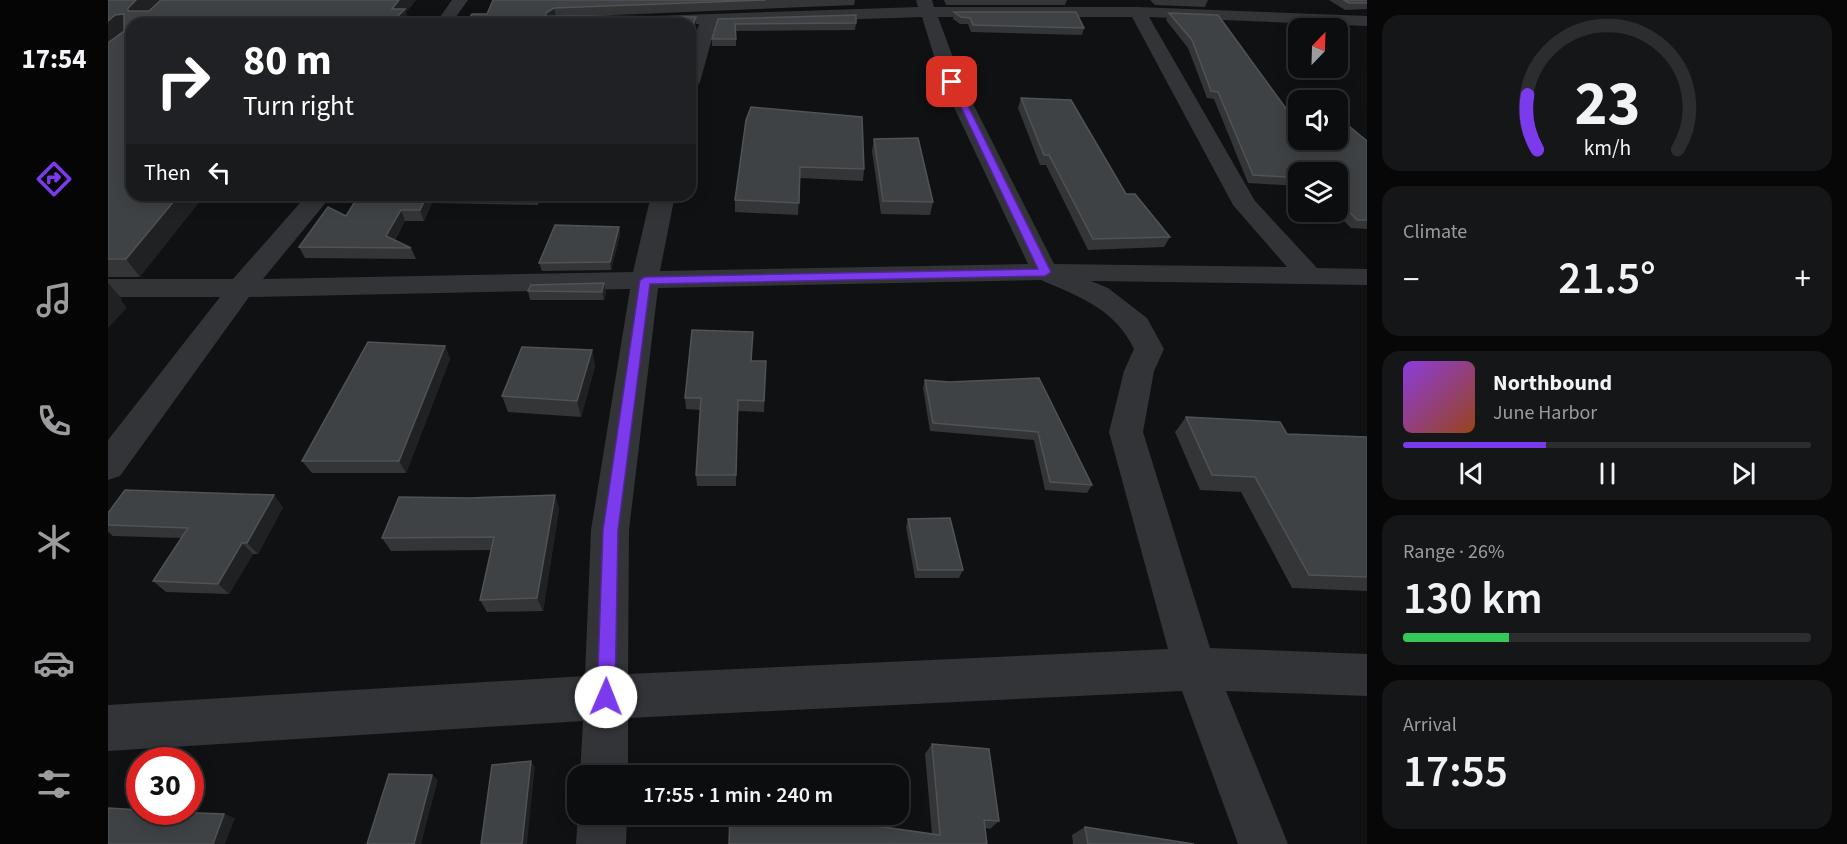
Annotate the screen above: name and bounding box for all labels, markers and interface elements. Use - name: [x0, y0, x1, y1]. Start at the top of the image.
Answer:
- north arrow: [1288, 18, 1348, 78]
- map controls: [1288, 18, 1348, 222]
- text: 80 m: [243, 31, 332, 91]
- text: 17:54: [21, 40, 87, 79]
- icon: right: [144, 42, 222, 120]
- pin: [926, 56, 977, 107]
- text: 23: [1574, 60, 1640, 149]
- icon: arrive: [935, 65, 968, 98]
- text: Turn right: [243, 87, 354, 126]
- button: sound: [1288, 90, 1348, 150]
- text: km/h: [1583, 133, 1631, 164]
- icon: left: [203, 156, 236, 189]
- text: Then: [144, 157, 191, 189]
- icon: directions: [33, 158, 75, 200]
- button: layers: [1288, 162, 1348, 222]
- text: Climate: [1403, 218, 1467, 246]
- text: 21.5°: [1558, 247, 1656, 311]
- text: −: [1403, 256, 1419, 303]
- text: +: [1795, 256, 1811, 303]
- icon: music: [33, 279, 75, 321]
- text: Northbound: [1493, 367, 1612, 399]
- text: June Harbor: [1493, 399, 1597, 427]
- icon: phone: [33, 400, 75, 442]
- icon: previous: [1455, 457, 1488, 490]
- icon: pause: [1591, 457, 1624, 490]
- icon: next: [1727, 457, 1760, 490]
- icon: climate: [33, 521, 75, 563]
- text: Range · 26%: [1403, 538, 1504, 566]
- text: 130 km: [1403, 567, 1543, 631]
- icon: car: [33, 642, 75, 684]
- position arrow: [574, 665, 638, 729]
- text: Arrival: [1403, 711, 1457, 739]
- text: 17:55: [1403, 740, 1508, 804]
- speed limit sign: 30: [126, 747, 204, 825]
- icon: filters: [33, 763, 75, 805]
- text: 17:55 · 1 min · 240 m: [643, 779, 833, 811]

